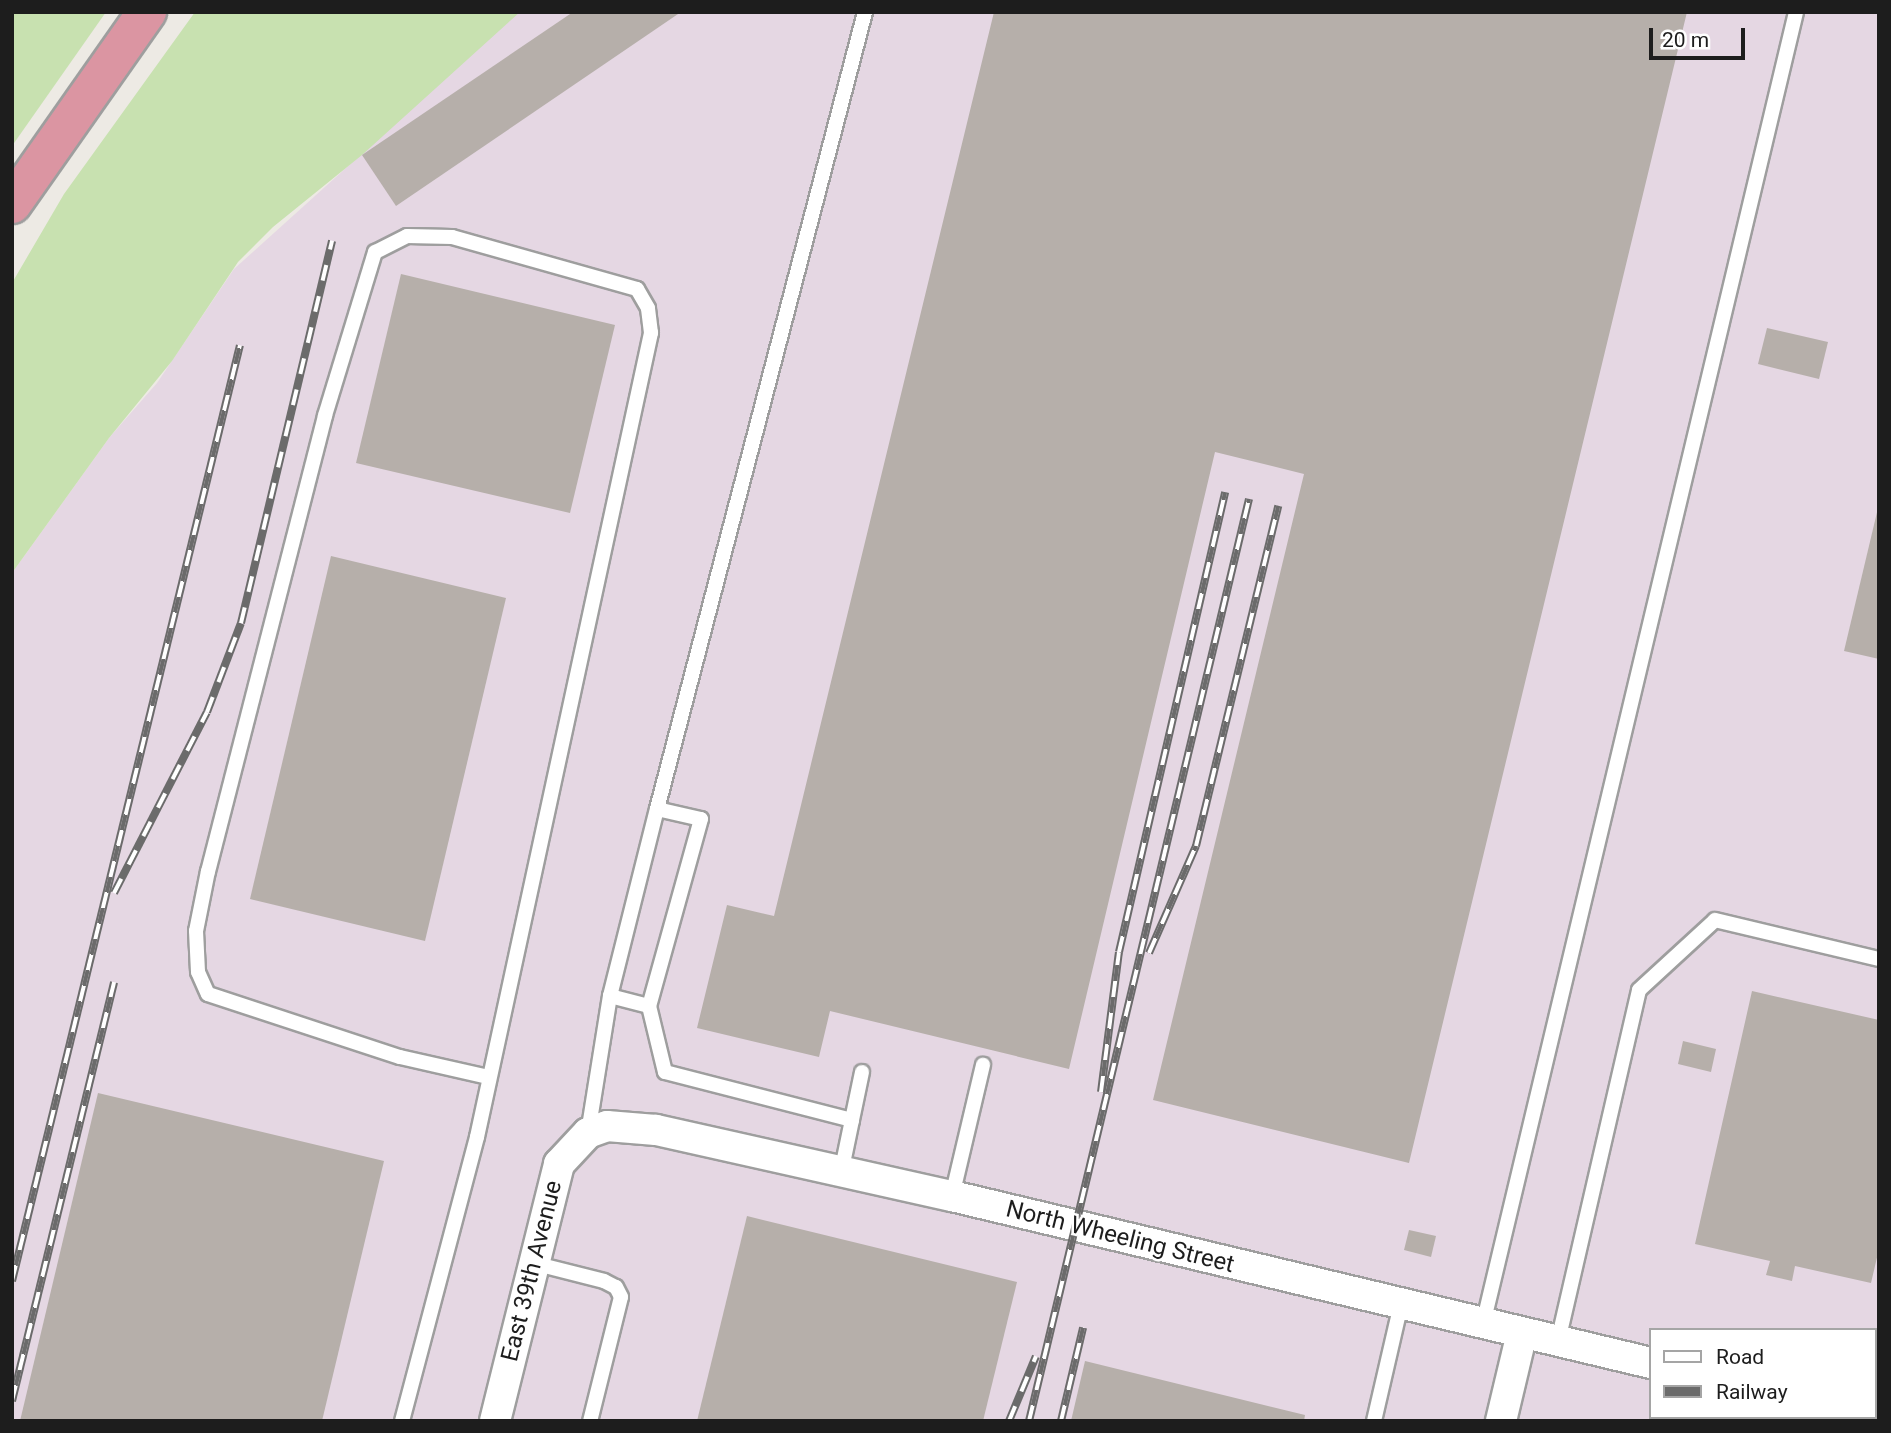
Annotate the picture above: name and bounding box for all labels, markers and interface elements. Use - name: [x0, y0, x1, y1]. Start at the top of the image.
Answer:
- scale bar: [1653, 14, 1749, 58]
- text: 20 m: [1662, 28, 1709, 52]
- street label: East 39th Avenue: [496, 1178, 568, 1364]
- street label: North Wheeling Street: [1003, 1195, 1237, 1279]
- legend: [1650, 1328, 1877, 1419]
- text: Road: [1716, 1345, 1764, 1369]
- text: Railway: [1716, 1380, 1788, 1404]

